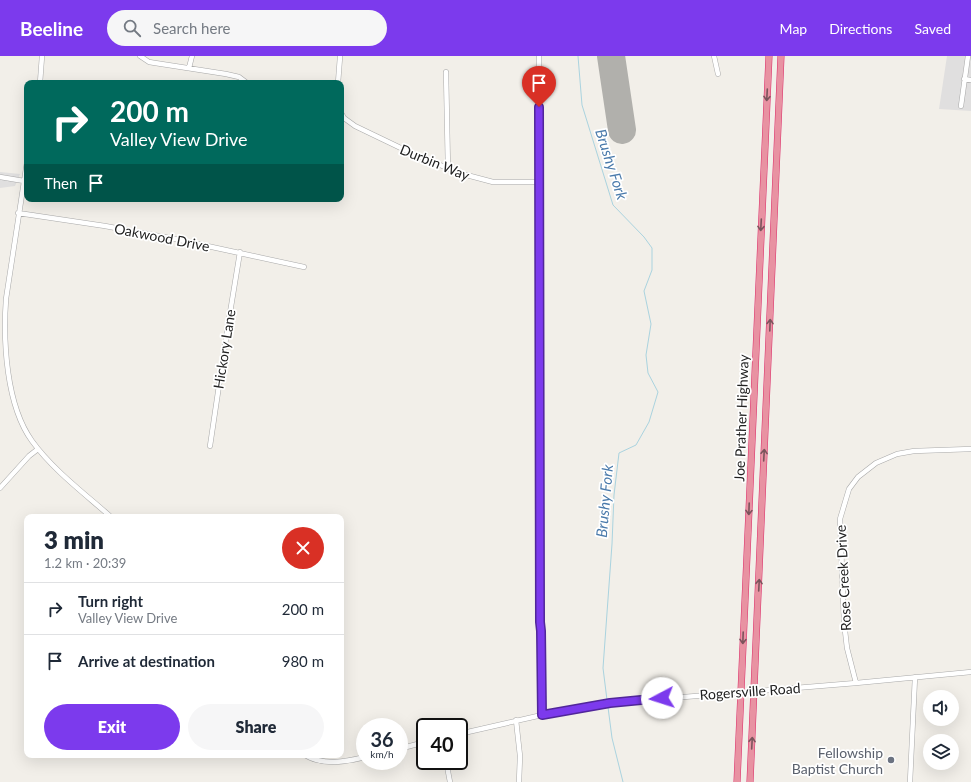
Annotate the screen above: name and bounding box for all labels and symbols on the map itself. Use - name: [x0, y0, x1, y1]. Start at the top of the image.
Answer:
- pin: [522, 66, 556, 107]
- one-way arrow: [763, 88, 771, 101]
- water label: Brushy Fork: [592, 126, 632, 203]
- street label: Durbin Way: [398, 140, 473, 184]
- one-way arrow: [758, 218, 765, 231]
- street label: Oakwood Drive: [113, 219, 211, 255]
- street label: Hickory Lane: [209, 308, 239, 390]
- one-way arrow: [766, 319, 774, 332]
- street label: Joe Prather Highway: [730, 353, 752, 482]
- one-way arrow: [761, 449, 768, 462]
- water label: Brushy Fork: [592, 463, 616, 538]
- one-way arrow: [745, 502, 753, 515]
- street label: Rose Creek Drive: [832, 524, 854, 632]
- one-way arrow: [755, 579, 762, 592]
- one-way arrow: [740, 631, 747, 644]
- position arrow: [641, 677, 683, 719]
- street label: Rogersville Road: [699, 679, 801, 703]
- speed limit sign: 40: [416, 718, 468, 770]
- one-way arrow: [748, 737, 755, 750]
- place label: Fellowship Baptist Church: [792, 744, 883, 777]
- marker: Fellowship Baptist Church: [886, 755, 896, 765]

